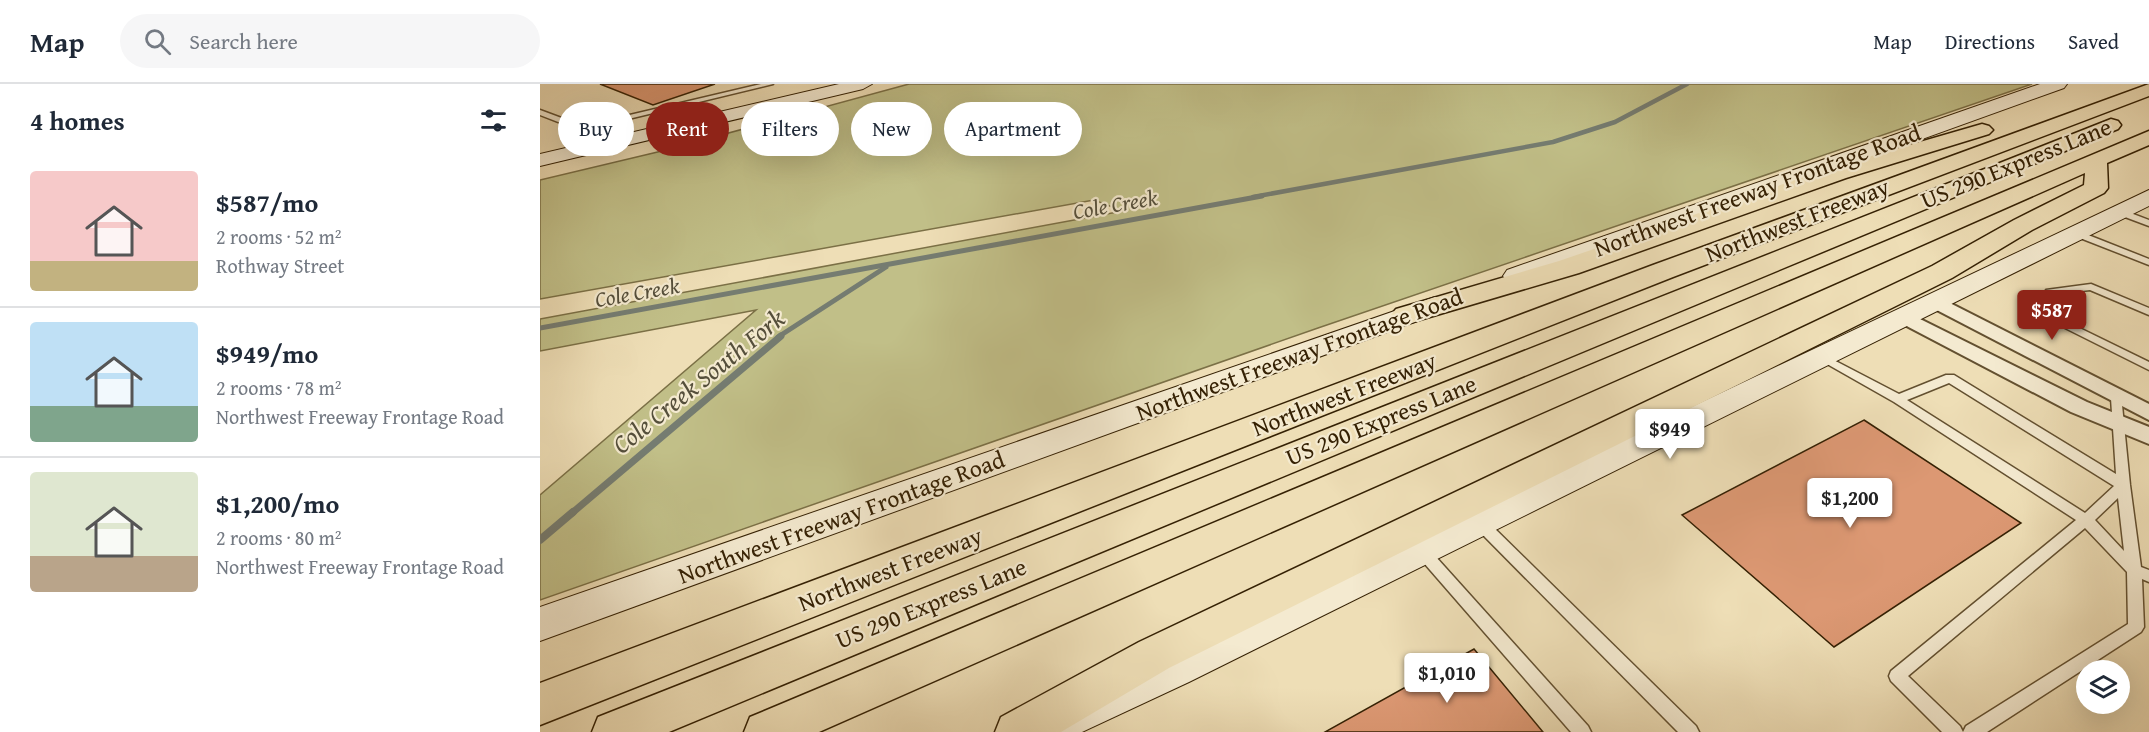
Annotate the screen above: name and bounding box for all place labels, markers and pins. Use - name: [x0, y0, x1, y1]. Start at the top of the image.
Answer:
- pin: $587: [2016, 290, 2088, 341]
- pin: $949: [1634, 409, 1706, 460]
- pin: $1,200: [1801, 478, 1899, 529]
- pin: $1,010: [1398, 653, 1496, 704]

